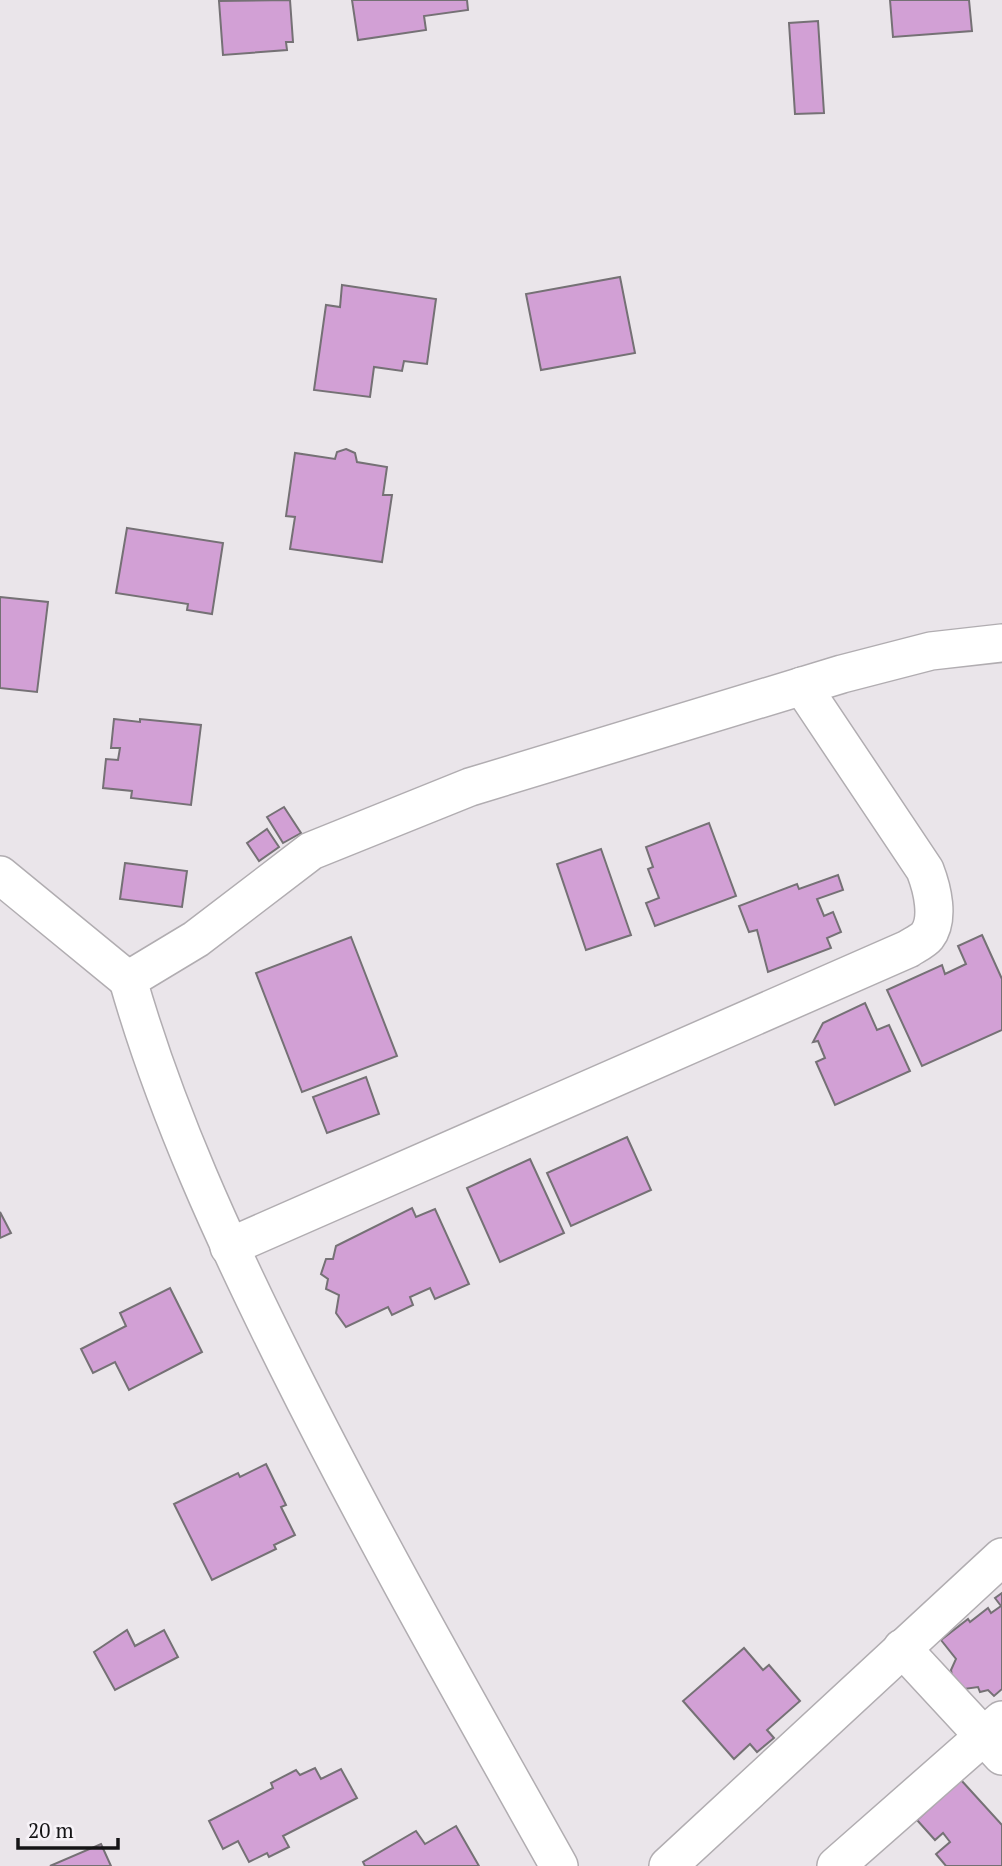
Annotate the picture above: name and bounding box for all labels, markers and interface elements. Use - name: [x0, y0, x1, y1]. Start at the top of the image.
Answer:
- scale bar: [18, 1806, 117, 1850]
- text: 20 m: [28, 1816, 74, 1844]

